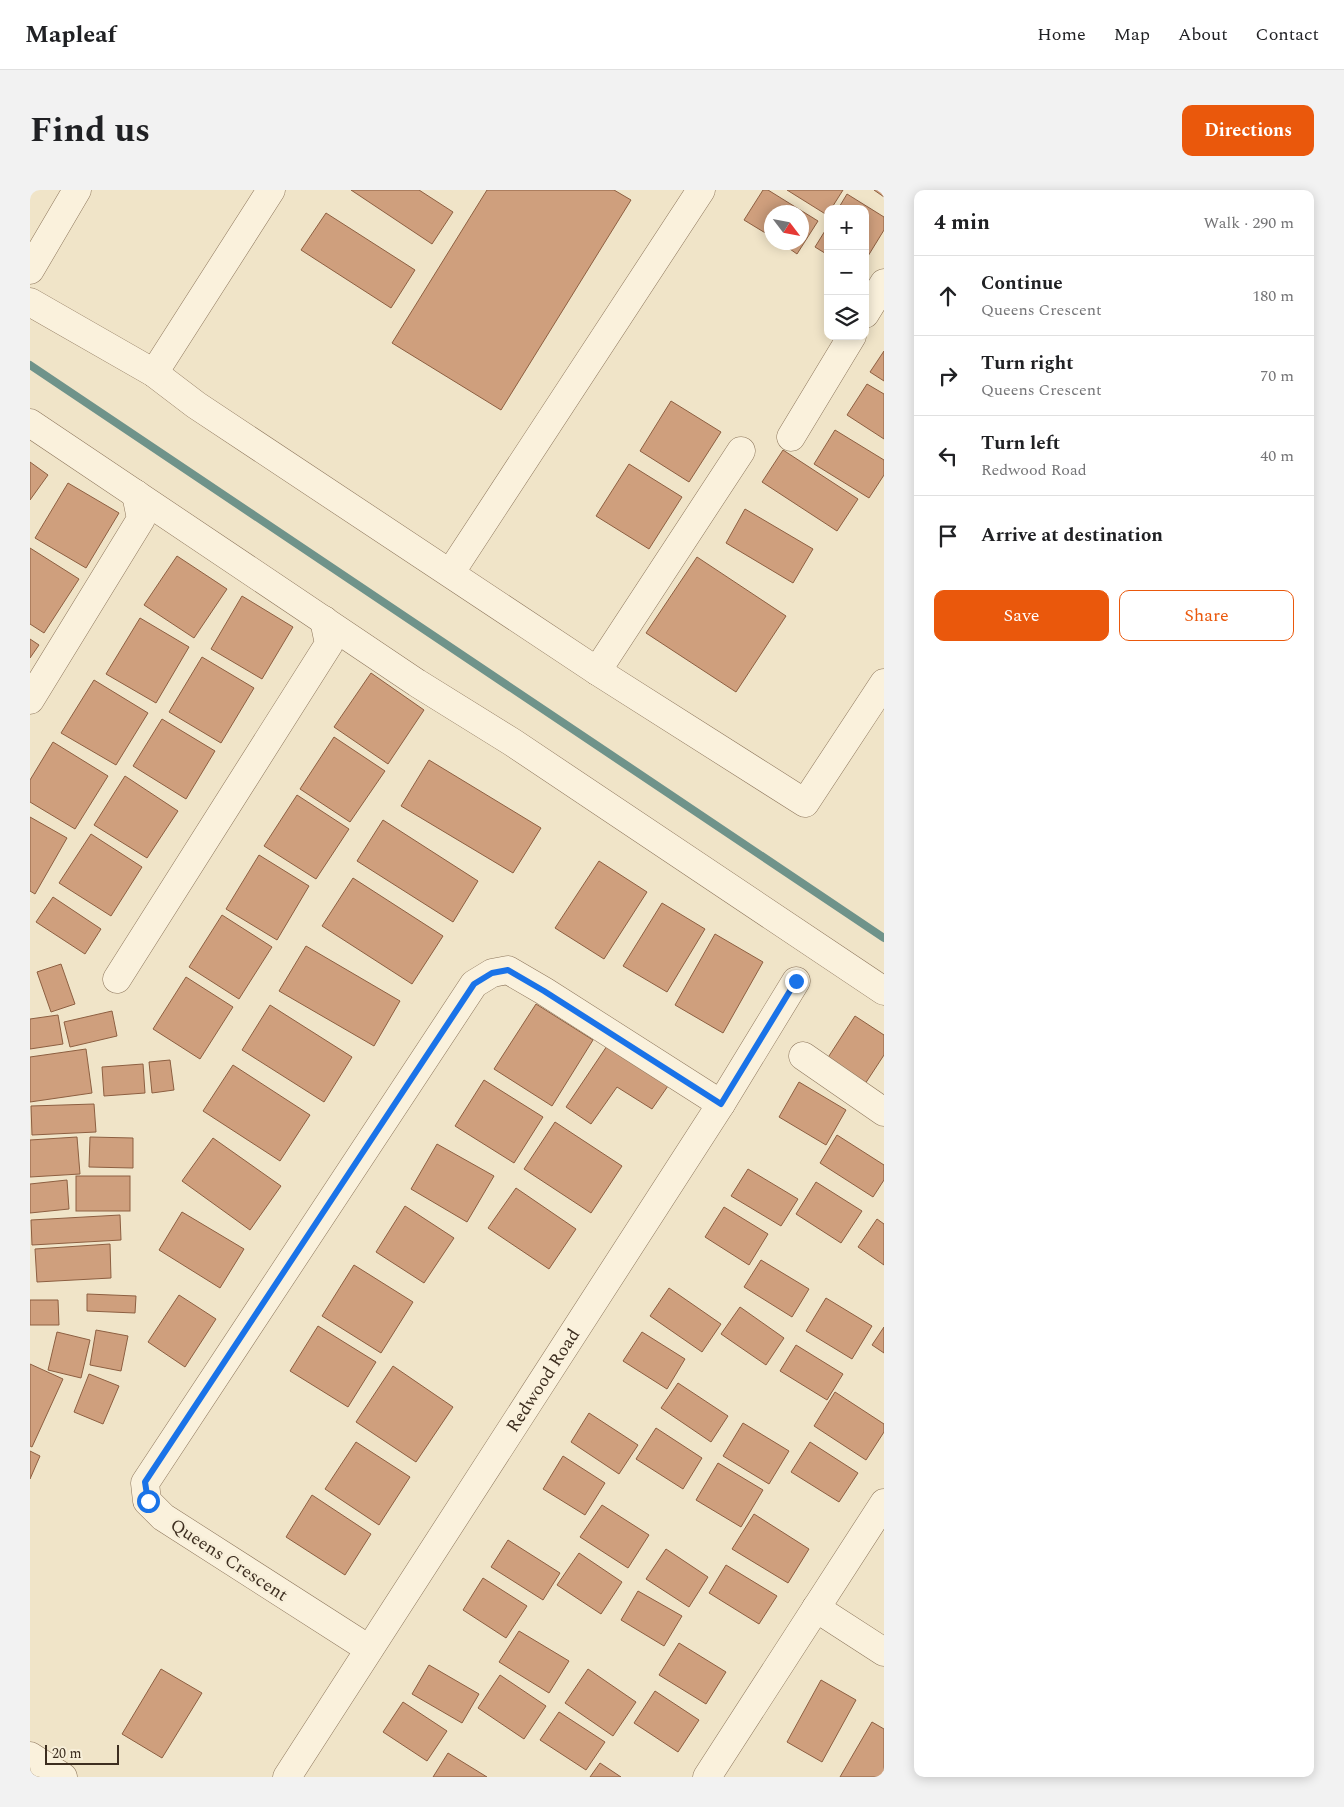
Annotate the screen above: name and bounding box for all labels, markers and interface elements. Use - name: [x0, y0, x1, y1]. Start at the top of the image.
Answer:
- text: Mapleaf: [25, 17, 116, 53]
- text: Home: [1037, 21, 1086, 48]
- text: Map: [1114, 21, 1150, 48]
- text: About: [1178, 21, 1228, 48]
- text: Contact: [1256, 21, 1319, 48]
- text: Find us: [30, 104, 150, 157]
- button: Directions: [1182, 105, 1314, 156]
- north arrow: [764, 205, 809, 250]
- map controls: [824, 205, 869, 340]
- button: +: [824, 205, 869, 250]
- text: 4 min: [934, 207, 990, 239]
- text: Walk · 290 m: [1203, 211, 1294, 235]
- button: −: [824, 250, 869, 295]
- text: Continue: [981, 269, 1063, 298]
- icon: ahead: [934, 282, 962, 310]
- text: 180 m: [1252, 284, 1294, 308]
- button: layers: [824, 295, 869, 340]
- text: Queens Crescent: [981, 298, 1102, 322]
- text: Turn right: [981, 349, 1074, 378]
- icon: right: [934, 362, 962, 390]
- text: 70 m: [1260, 364, 1294, 388]
- text: Queens Crescent: [981, 378, 1102, 402]
- text: Turn left: [981, 429, 1060, 458]
- icon: left: [934, 442, 962, 470]
- text: 40 m: [1260, 444, 1294, 468]
- text: Redwood Road: [981, 458, 1087, 482]
- text: Arrive at destination: [981, 521, 1163, 550]
- icon: arrive: [934, 522, 962, 550]
- button: Save: [934, 590, 1109, 641]
- button: Share: [1119, 590, 1294, 641]
- route end: [785, 970, 808, 993]
- street label: Redwood Road: [499, 1323, 586, 1438]
- route start: [137, 1490, 160, 1513]
- street label: Queens Crescent: [165, 1512, 293, 1608]
- scale bar: [45, 1742, 119, 1765]
- text: 20 m: [52, 1743, 82, 1764]

